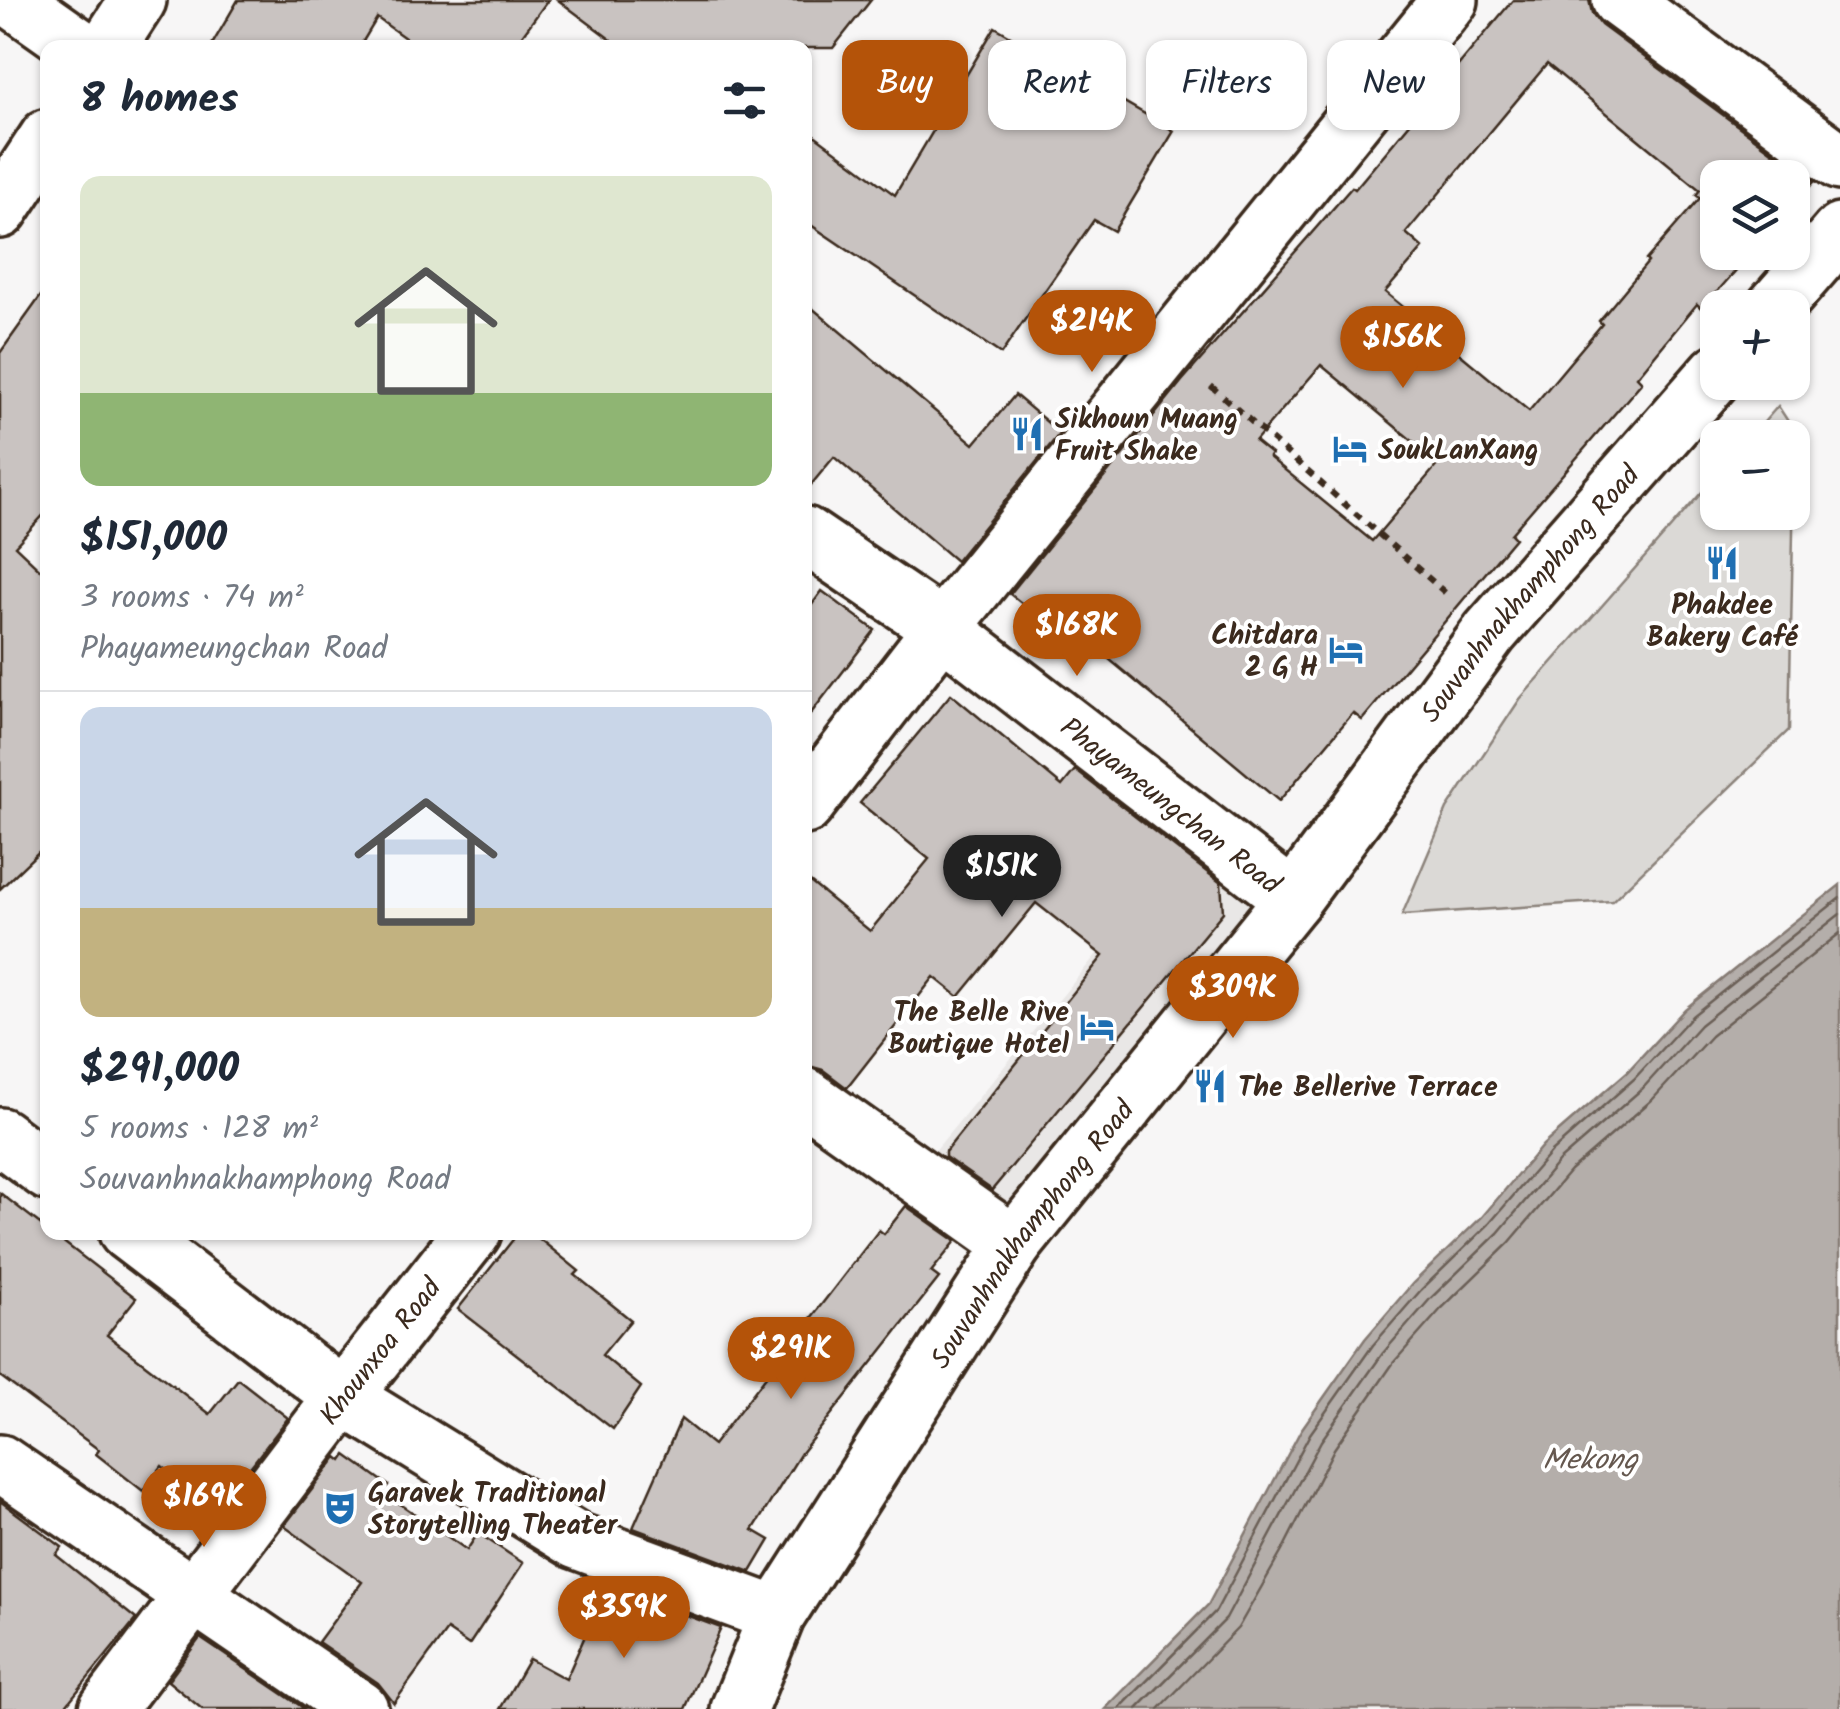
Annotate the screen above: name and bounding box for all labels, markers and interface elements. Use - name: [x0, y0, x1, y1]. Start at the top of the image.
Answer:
- chip: Buy: [842, 40, 968, 130]
- chip: Rent: [988, 40, 1126, 130]
- chip: Filters: [1146, 40, 1307, 130]
- chip: New: [1327, 40, 1460, 130]
- text: 8 homes: [80, 67, 238, 134]
- icon: filters: [717, 73, 772, 128]
- map controls: [1700, 160, 1810, 530]
- button: layers: [1700, 160, 1810, 270]
- icon: home: [336, 241, 516, 421]
- pin: $214K: [1022, 290, 1162, 375]
- button: +: [1700, 290, 1810, 400]
- text: $214K: [1050, 297, 1134, 348]
- pin: $156K: [1333, 306, 1473, 391]
- text: $156K: [1362, 313, 1444, 364]
- place label: Sikhoun Muang Fruit Shake: [1055, 398, 1238, 475]
- restaurant icon: Sikhoun Muang Fruit Shake: [1008, 415, 1046, 453]
- button: −: [1700, 420, 1810, 530]
- place label: SoukLanXang: [1378, 429, 1538, 474]
- hotel icon: SoukLanXang: [1331, 430, 1369, 468]
- street label: Souvanhnakhamphong Road: [1410, 455, 1653, 733]
- text: $151,000: [80, 506, 227, 573]
- restaurant icon: Phakdee Bakery Café: [1703, 544, 1741, 582]
- text: 3 rooms · 74 m²: [80, 573, 304, 624]
- place label: Phakdee Bakery Café: [1646, 584, 1799, 661]
- pin: $168K: [1007, 594, 1147, 679]
- text: $168K: [1035, 601, 1119, 652]
- place label: Chitdara 2 G H: [1211, 614, 1318, 691]
- text: Phayameungchan Road: [80, 624, 388, 675]
- hotel icon: Chitdara 2 G H: [1327, 631, 1365, 669]
- street label: Phayameungchan Road: [1049, 707, 1291, 908]
- icon: home: [336, 772, 516, 952]
- pin: $151K: [932, 835, 1072, 920]
- text: $151K: [965, 842, 1039, 893]
- pin: $309K: [1163, 956, 1303, 1041]
- text: $309K: [1189, 963, 1277, 1014]
- place label: The Belle Rive Boutique Hotel: [888, 991, 1070, 1068]
- hotel icon: The Belle Rive Boutique Hotel: [1078, 1008, 1116, 1046]
- text: $291,000: [80, 1037, 239, 1104]
- place label: The Bellerive Terrace: [1238, 1066, 1498, 1111]
- restaurant icon: The Bellerive Terrace: [1191, 1067, 1229, 1105]
- street label: Souvanhnakhamphong Road: [920, 1090, 1148, 1379]
- text: 5 rooms · 128 m²: [80, 1104, 318, 1155]
- text: Souvanhnakhamphong Road: [80, 1155, 451, 1206]
- street label: Khounxoa Road: [309, 1268, 455, 1436]
- pin: $291K: [721, 1317, 861, 1402]
- text: $291K: [750, 1324, 832, 1375]
- water label: Mekong: [1542, 1437, 1639, 1485]
- pin: $169K: [134, 1465, 274, 1550]
- text: $169K: [163, 1472, 245, 1523]
- place label: Garavek Traditional Storytelling Theater: [368, 1472, 619, 1549]
- theatre icon: Garavek Traditional Storytelling Theater: [321, 1489, 359, 1527]
- pin: $359K: [554, 1576, 694, 1661]
- text: $359K: [580, 1583, 668, 1634]

